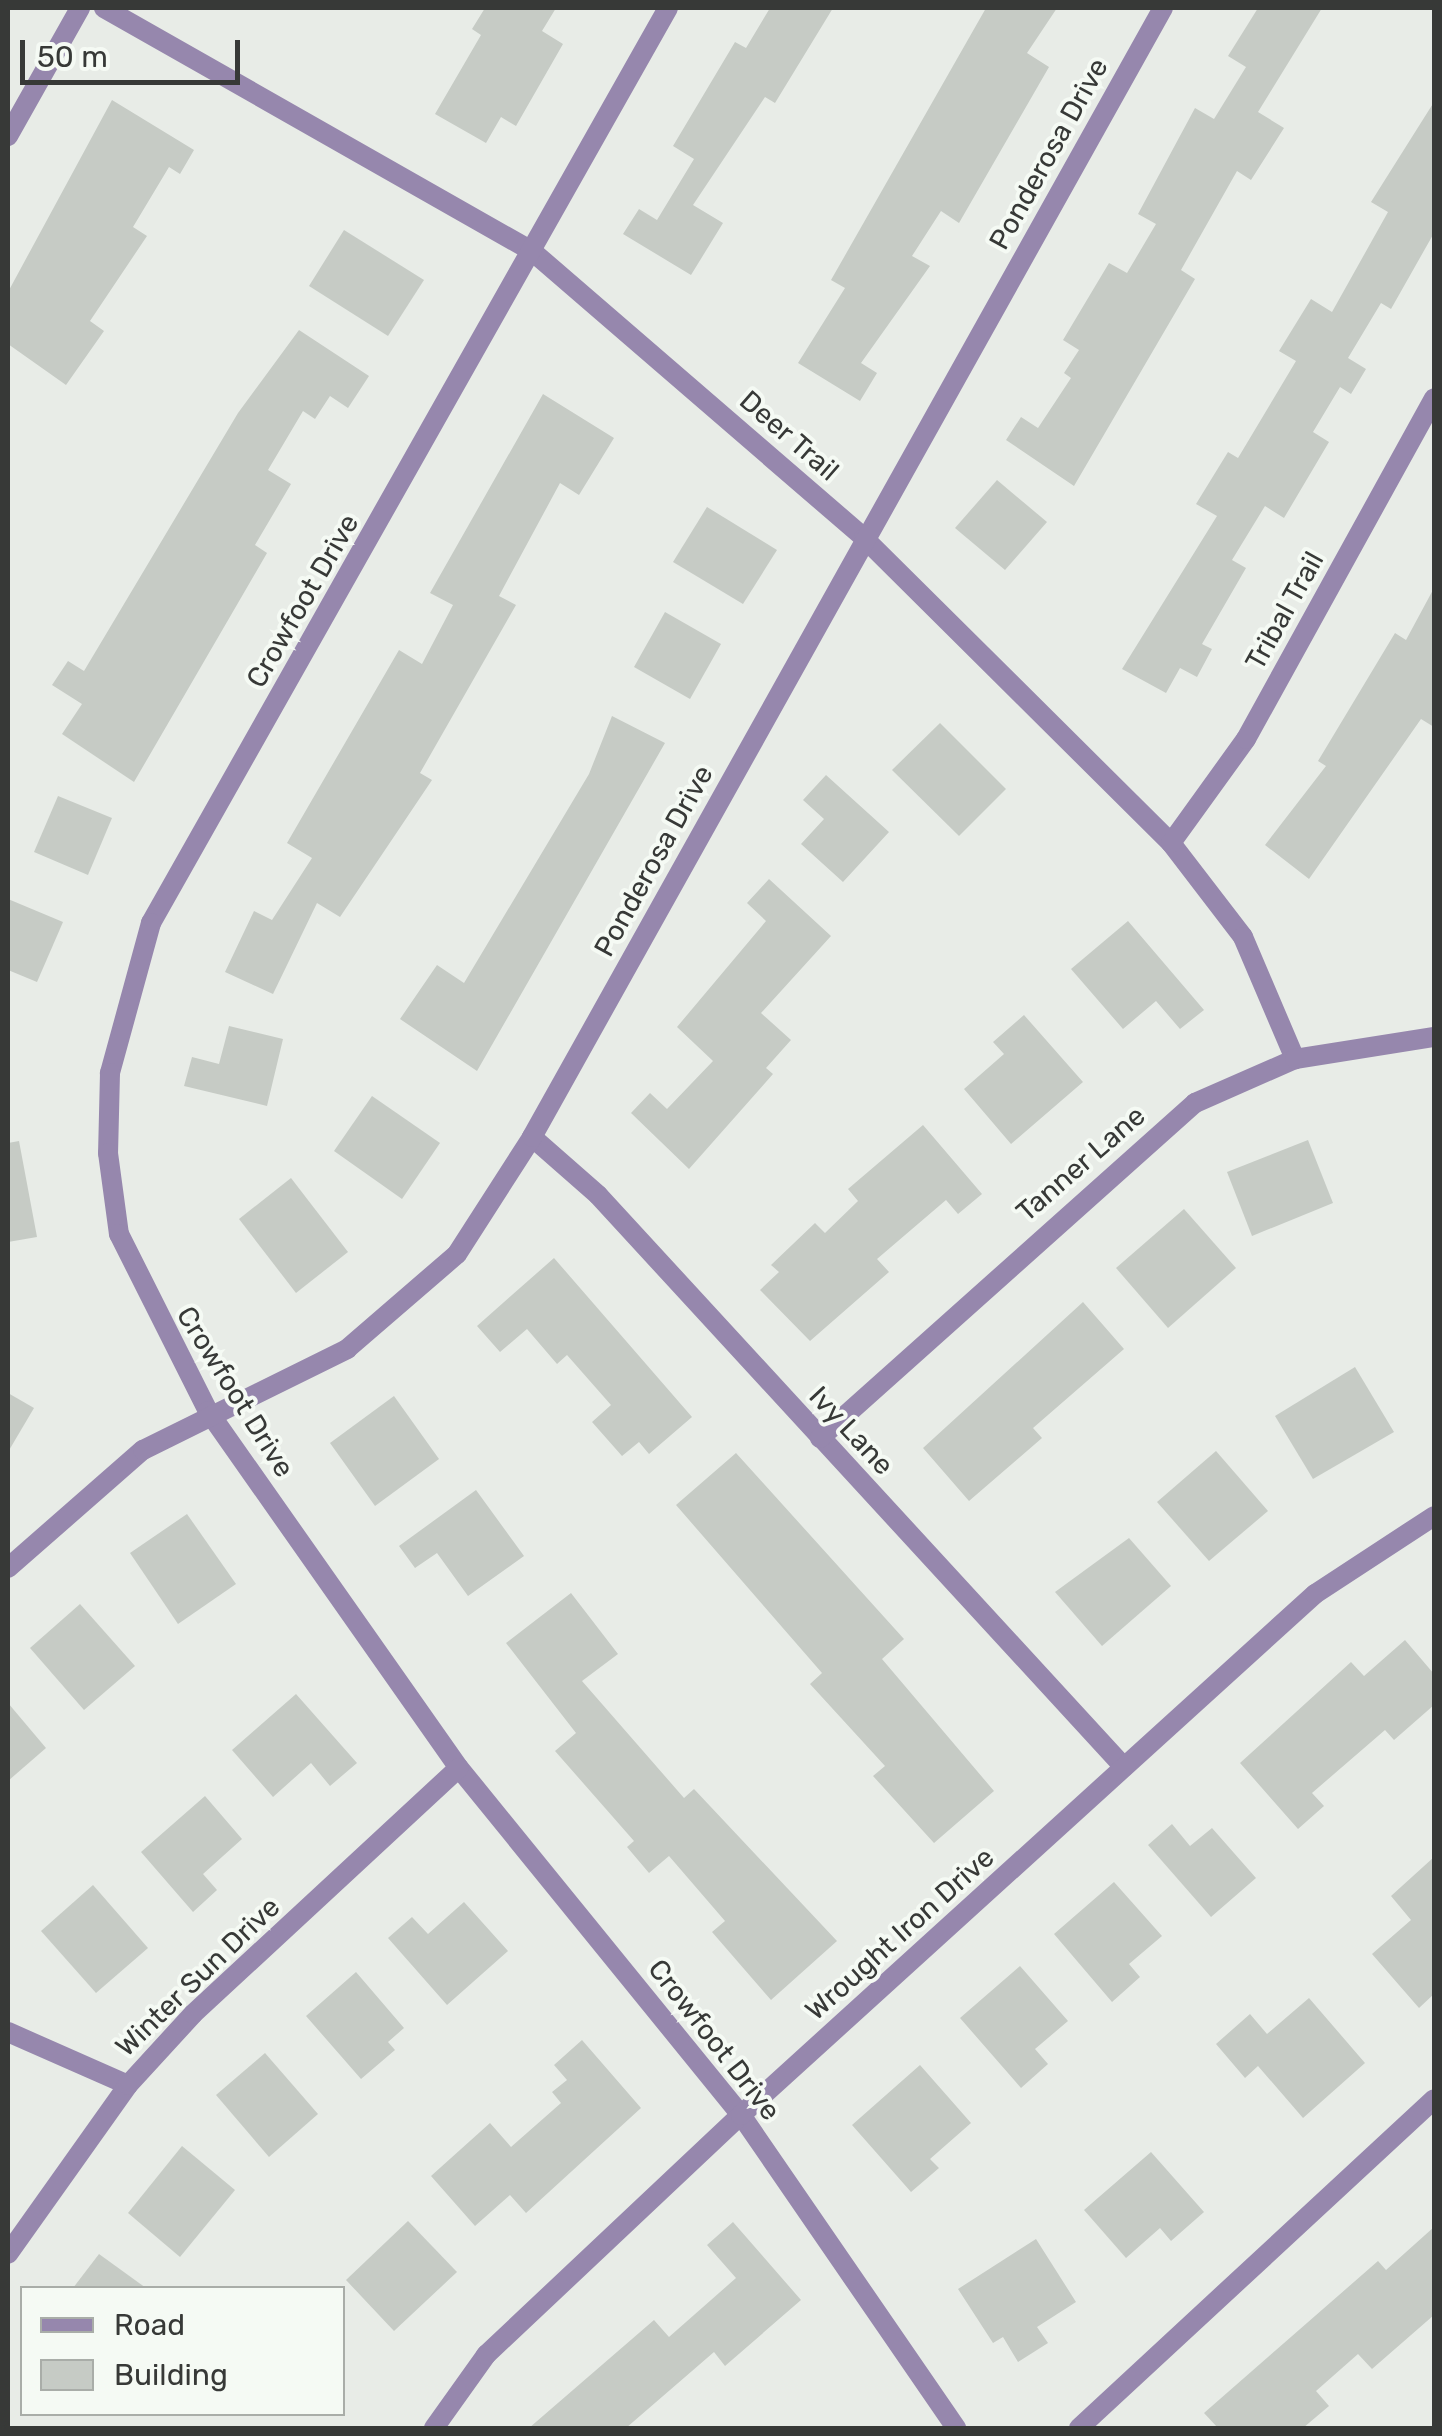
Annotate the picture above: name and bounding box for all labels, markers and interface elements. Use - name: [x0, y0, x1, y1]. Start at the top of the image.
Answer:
- scale bar: [25, 20, 245, 82]
- text: 50 m: [37, 39, 108, 75]
- street label: Ponderosa Drive: [983, 52, 1115, 256]
- street label: Deer Trail: [732, 383, 846, 489]
- street label: Crowfoot Drive: [240, 508, 366, 694]
- street label: Tribal Trail: [1239, 546, 1331, 676]
- street label: Ponderosa Drive: [588, 759, 720, 963]
- street label: Tanner Lane: [1010, 1099, 1152, 1229]
- street label: Crowfoot Drive: [169, 1300, 301, 1484]
- street label: Ivy Lane: [801, 1380, 901, 1482]
- street label: Wrought Iron Drive: [799, 1841, 1001, 2027]
- street label: Winter Sun Drive: [109, 1890, 287, 2064]
- street label: Crowfoot Drive: [641, 1953, 787, 2127]
- legend: [20, 2286, 345, 2416]
- text: Road: [114, 2307, 185, 2343]
- text: Building: [114, 2357, 228, 2393]

